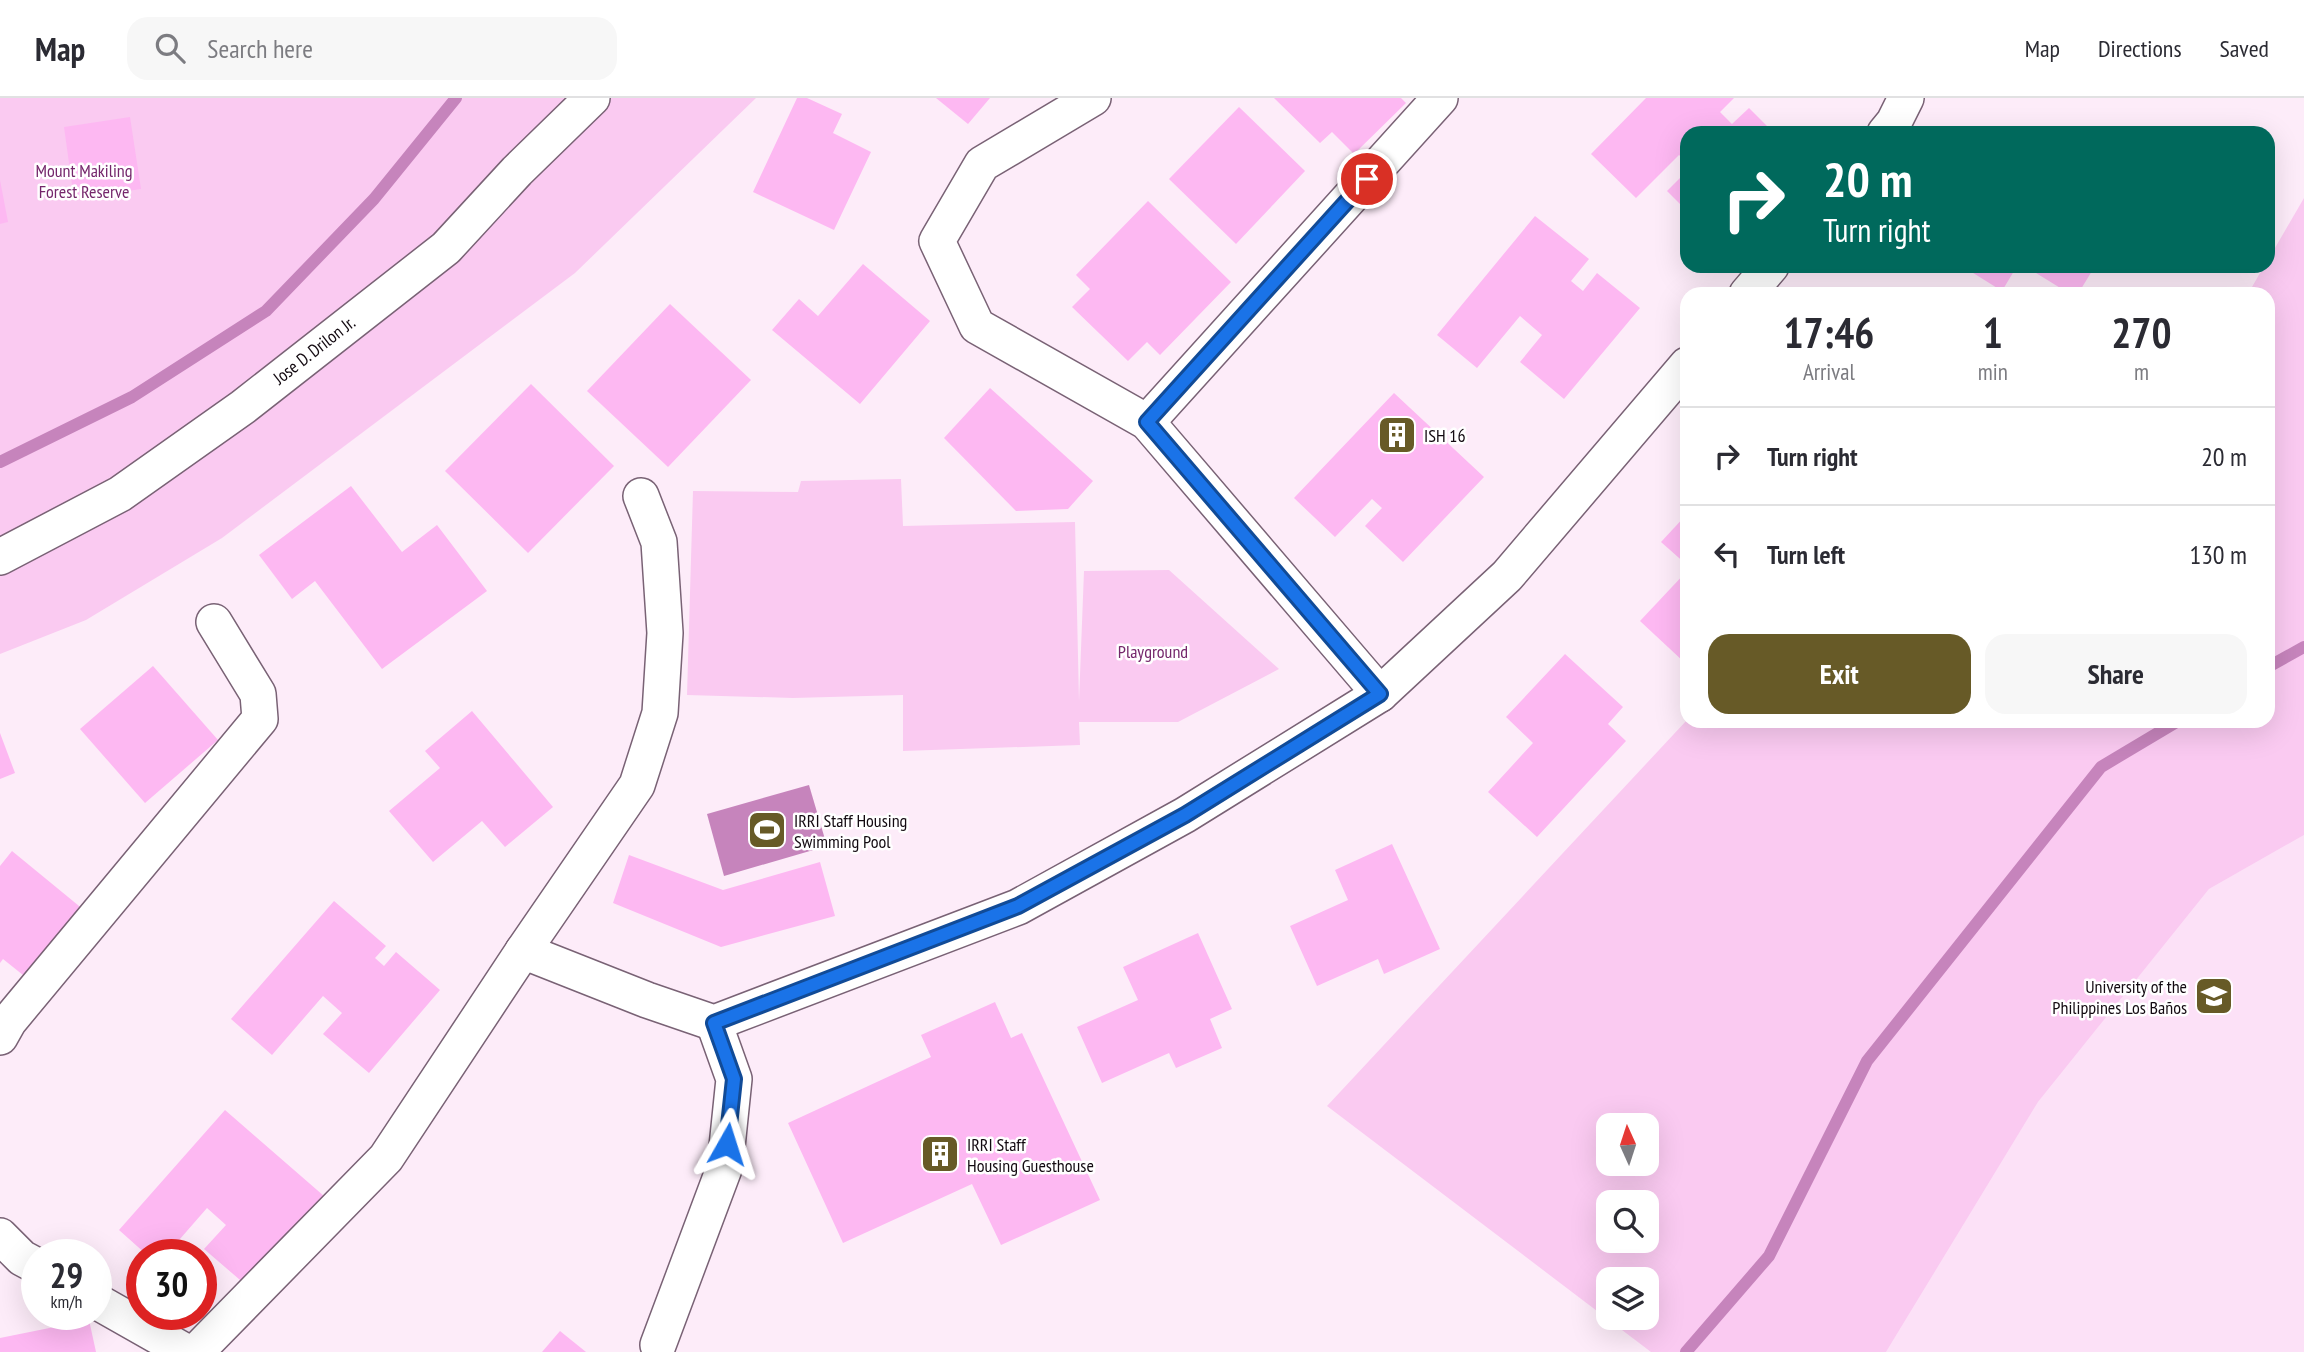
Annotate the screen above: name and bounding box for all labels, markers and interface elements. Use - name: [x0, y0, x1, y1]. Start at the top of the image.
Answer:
- search box: [127, 17, 617, 80]
- text: Map: [35, 27, 85, 70]
- icon: search: [151, 29, 189, 67]
- text: Search here: [207, 32, 313, 65]
- text: Map: [2025, 33, 2060, 64]
- text: Directions: [2098, 33, 2182, 64]
- text: Saved: [2220, 33, 2269, 64]
- text: 20 m: [1823, 147, 1912, 211]
- pin: [1337, 149, 1397, 209]
- icon: right: [1708, 154, 1799, 245]
- park label: Mount Makiling Forest Reserve: [35, 159, 133, 203]
- icon: arrive: [1348, 160, 1386, 198]
- text: Turn right: [1823, 209, 1931, 251]
- text: 17:46: [1783, 305, 1874, 360]
- text: 1: [1983, 305, 2003, 360]
- text: 270: [2111, 305, 2172, 360]
- street label: Jose D. Drilon Jr.: [268, 311, 360, 390]
- text: Arrival: [1803, 357, 1855, 386]
- text: min: [1978, 357, 2008, 386]
- text: m: [2134, 357, 2149, 386]
- building icon: ISH 16: [1376, 414, 1418, 456]
- place label: ISH 16: [1424, 424, 1466, 447]
- icon: right: [1708, 437, 1746, 475]
- text: Turn right: [1767, 440, 1858, 473]
- text: 20 m: [2201, 440, 2247, 473]
- icon: left: [1708, 535, 1746, 573]
- text: Turn left: [1767, 538, 1845, 571]
- text: 130 m: [2189, 538, 2247, 571]
- button: Exit: [1708, 634, 1971, 714]
- button: Share: [1985, 634, 2247, 714]
- park label: Playground: [1118, 640, 1188, 663]
- sports icon: IRRI Staff Housing Swimming Pool: [746, 809, 788, 851]
- place label: IRRI Staff Housing Swimming Pool: [794, 809, 907, 853]
- place label: University of the Philippines Los Baños: [2052, 975, 2187, 1019]
- school or university icon: University of the Philippines Los Baños: [2193, 975, 2235, 1017]
- position arrow: [690, 1107, 764, 1181]
- north arrow: [1596, 1113, 1659, 1176]
- map controls: [1596, 1113, 1659, 1330]
- building icon: IRRI Staff Housing Guesthouse: [919, 1133, 961, 1175]
- place label: IRRI Staff Housing Guesthouse: [967, 1133, 1094, 1177]
- button: search: [1596, 1190, 1659, 1253]
- speed limit sign: 30: [126, 1239, 217, 1330]
- text: 29: [50, 1252, 83, 1298]
- button: layers: [1596, 1267, 1659, 1330]
- text: km/h: [51, 1290, 82, 1313]

